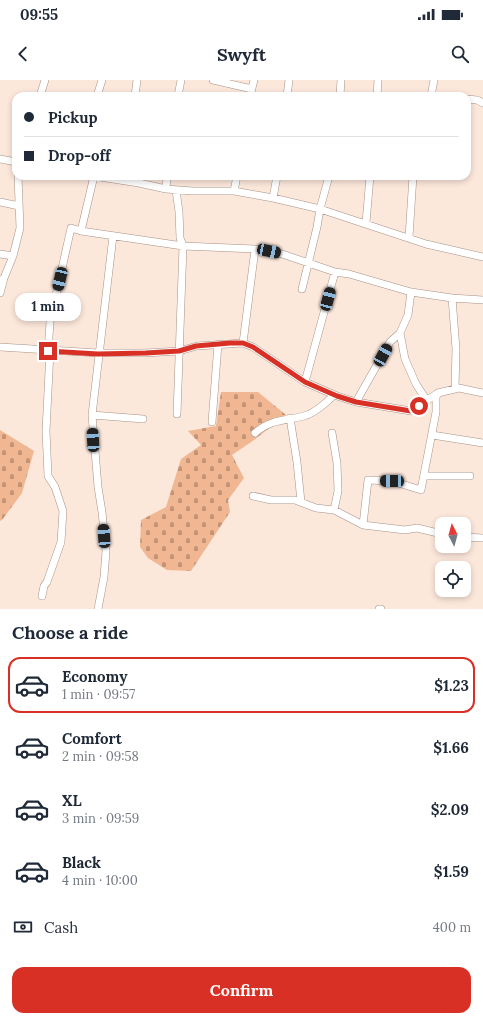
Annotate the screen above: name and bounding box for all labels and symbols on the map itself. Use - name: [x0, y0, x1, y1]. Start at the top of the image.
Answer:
- car: [256, 243, 282, 259]
- car: [51, 266, 69, 292]
- car: [319, 286, 337, 312]
- callout: 1 min: [15, 293, 81, 321]
- route end: [39, 342, 57, 360]
- car: [372, 342, 394, 368]
- route start: [410, 397, 428, 415]
- car: [86, 428, 100, 452]
- car: [380, 475, 404, 487]
- north arrow: [435, 517, 471, 553]
- car: [97, 524, 111, 548]

